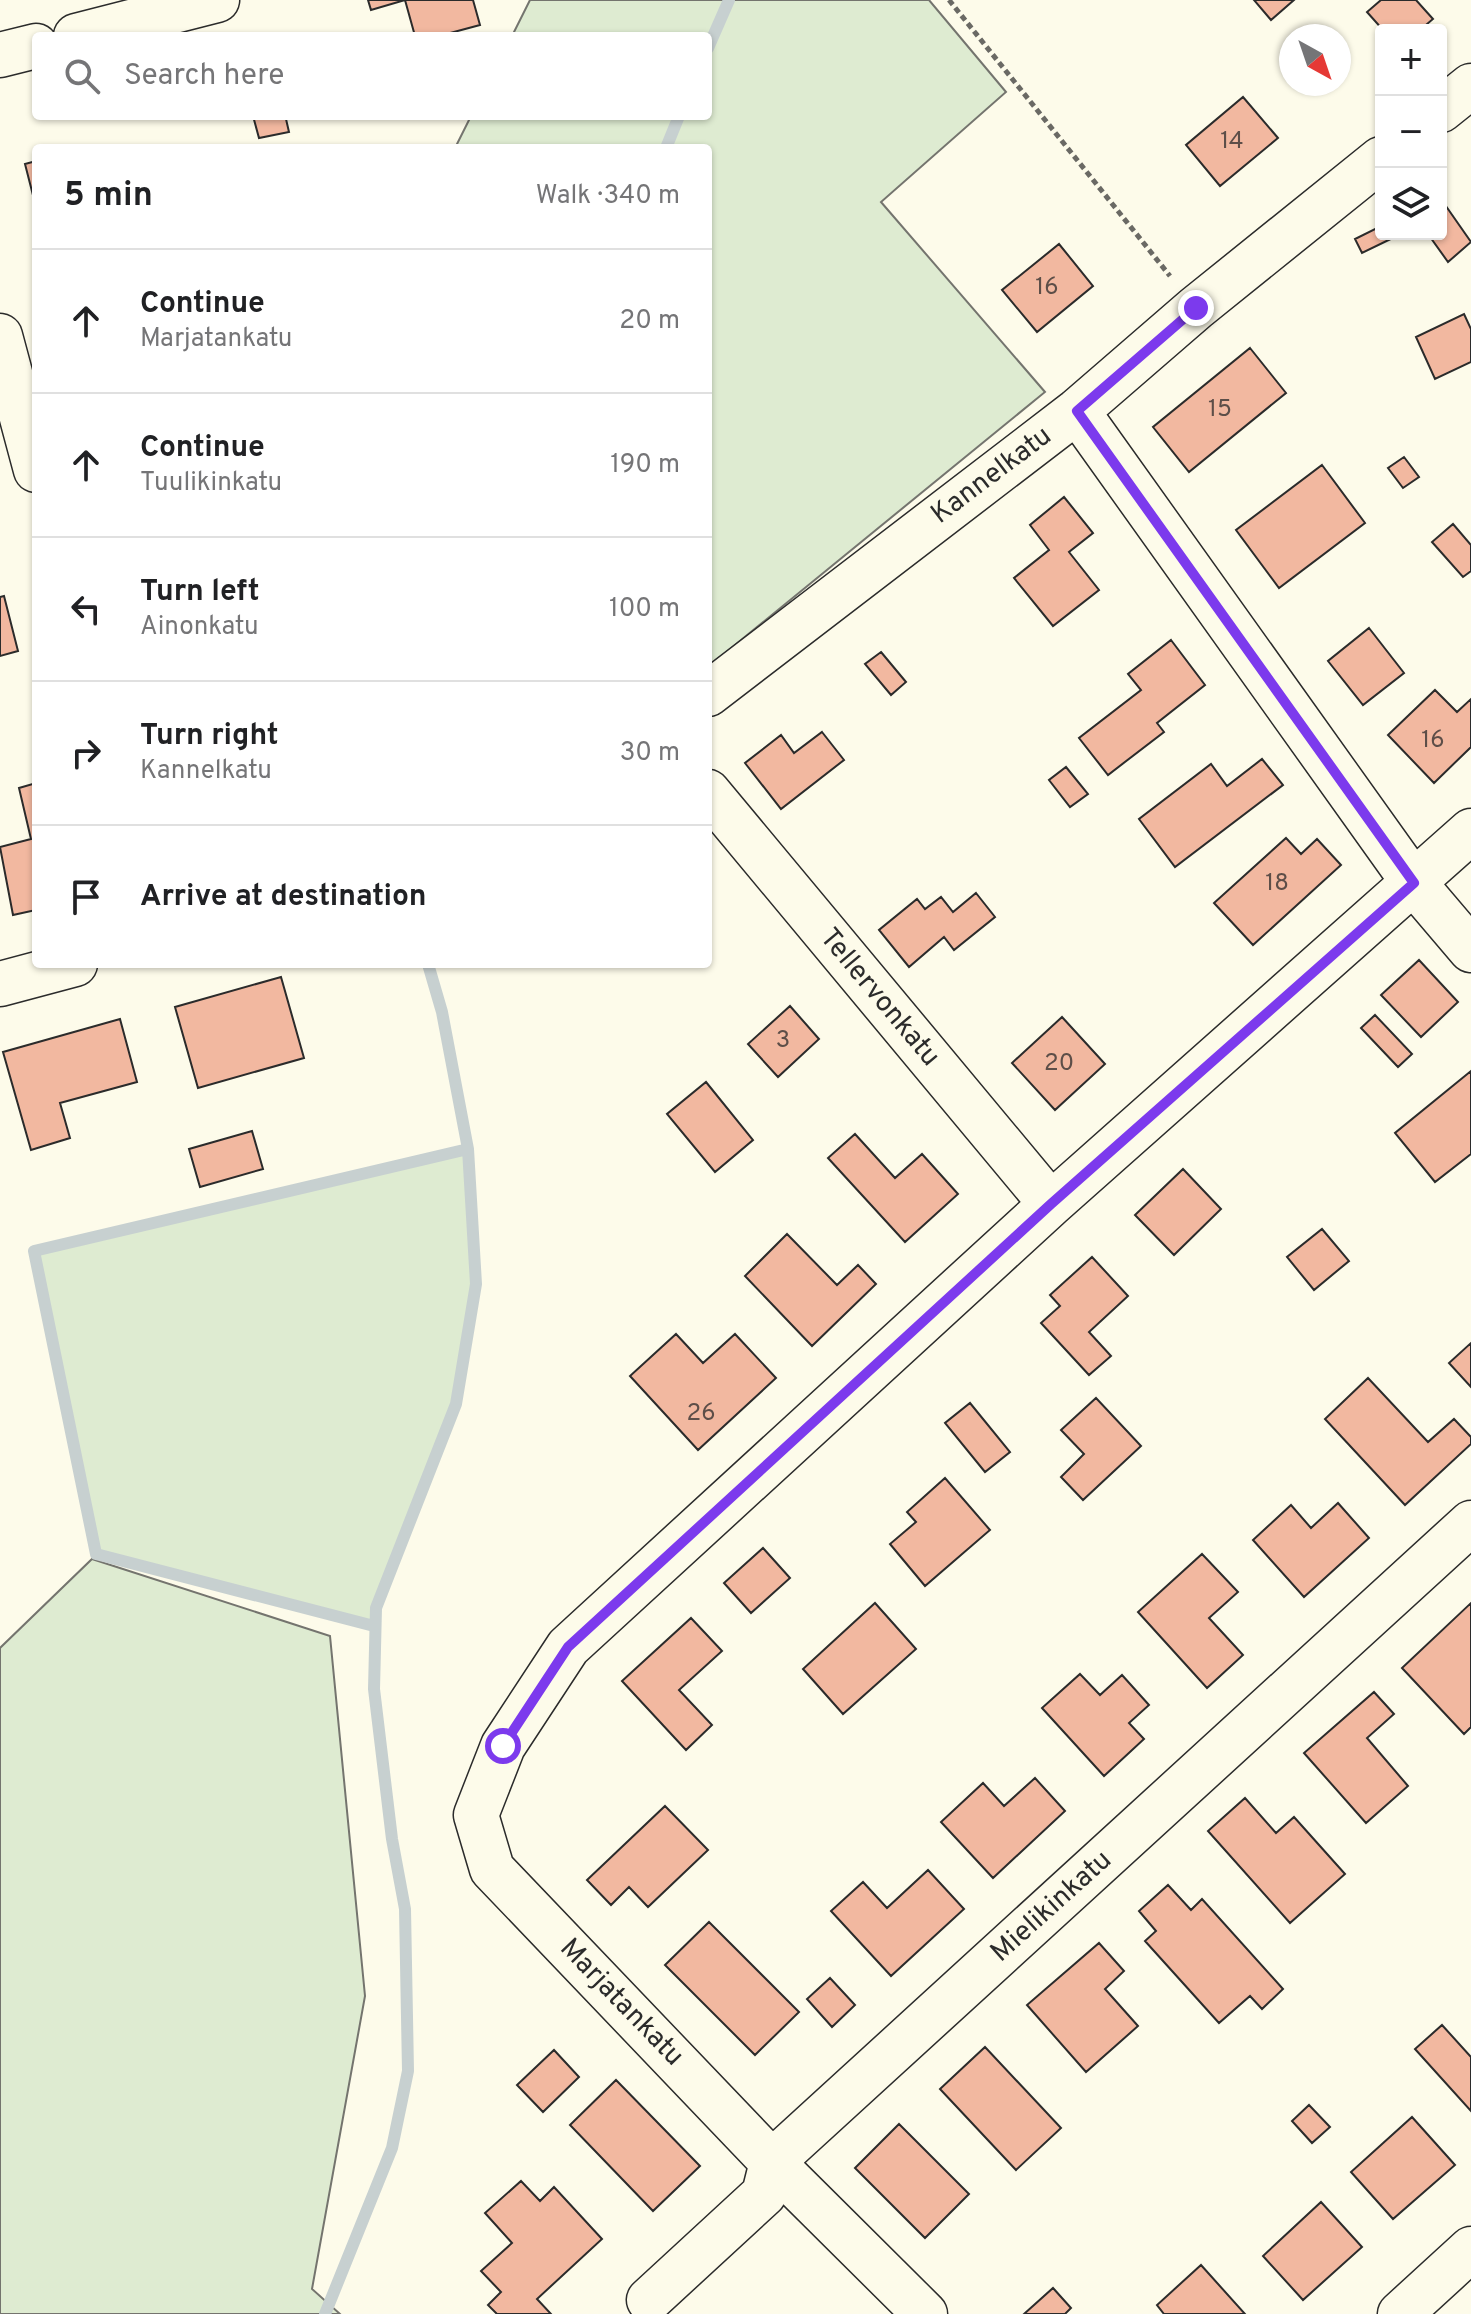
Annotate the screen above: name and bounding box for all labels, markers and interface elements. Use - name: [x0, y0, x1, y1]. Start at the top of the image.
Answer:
- north arrow: [1279, 24, 1351, 96]
- map controls: [1375, 24, 1447, 240]
- button: +: [1375, 24, 1447, 96]
- search box: [32, 32, 712, 120]
- icon: search: [60, 54, 104, 98]
- text: Search here: [124, 58, 284, 95]
- button: −: [1375, 96, 1447, 168]
- house number: 14: [1220, 127, 1244, 157]
- button: layers: [1375, 168, 1447, 240]
- text: 5 min: [64, 175, 153, 218]
- text: Walk · 340 m: [536, 180, 680, 213]
- house number: 16: [1035, 273, 1059, 303]
- text: Continue: [140, 286, 265, 323]
- route end: [1178, 290, 1214, 326]
- icon: ahead: [64, 299, 108, 343]
- text: 20 m: [619, 305, 680, 338]
- text: Marjatankatu: [140, 323, 293, 356]
- house number: 15: [1208, 395, 1232, 425]
- street label: Kannelkatu: [924, 419, 1060, 533]
- text: Continue: [140, 430, 265, 467]
- icon: ahead: [64, 443, 108, 487]
- text: 190 m: [610, 449, 680, 482]
- text: Tuulikinkatu: [140, 467, 282, 500]
- text: Turn left: [140, 574, 260, 611]
- icon: left: [64, 587, 108, 631]
- text: 100 m: [609, 593, 680, 626]
- text: Ainonkatu: [140, 611, 259, 644]
- text: Turn right: [140, 718, 278, 755]
- house number: 16: [1421, 726, 1445, 756]
- icon: right: [64, 731, 108, 775]
- text: 30 m: [620, 737, 680, 770]
- text: Kannelkatu: [140, 755, 272, 788]
- house number: 18: [1265, 869, 1289, 899]
- icon: arrive: [64, 875, 108, 919]
- text: Arrive at destination: [140, 879, 426, 916]
- street label: Tellervonkatu: [811, 921, 947, 1075]
- house number: 3: [776, 1026, 790, 1056]
- house number: 20: [1044, 1049, 1074, 1079]
- house number: 26: [686, 1399, 716, 1429]
- route start: [485, 1728, 521, 1764]
- street label: Mielikinkatu: [984, 1843, 1120, 1971]
- street label: Marjatankatu: [551, 1931, 691, 2075]

